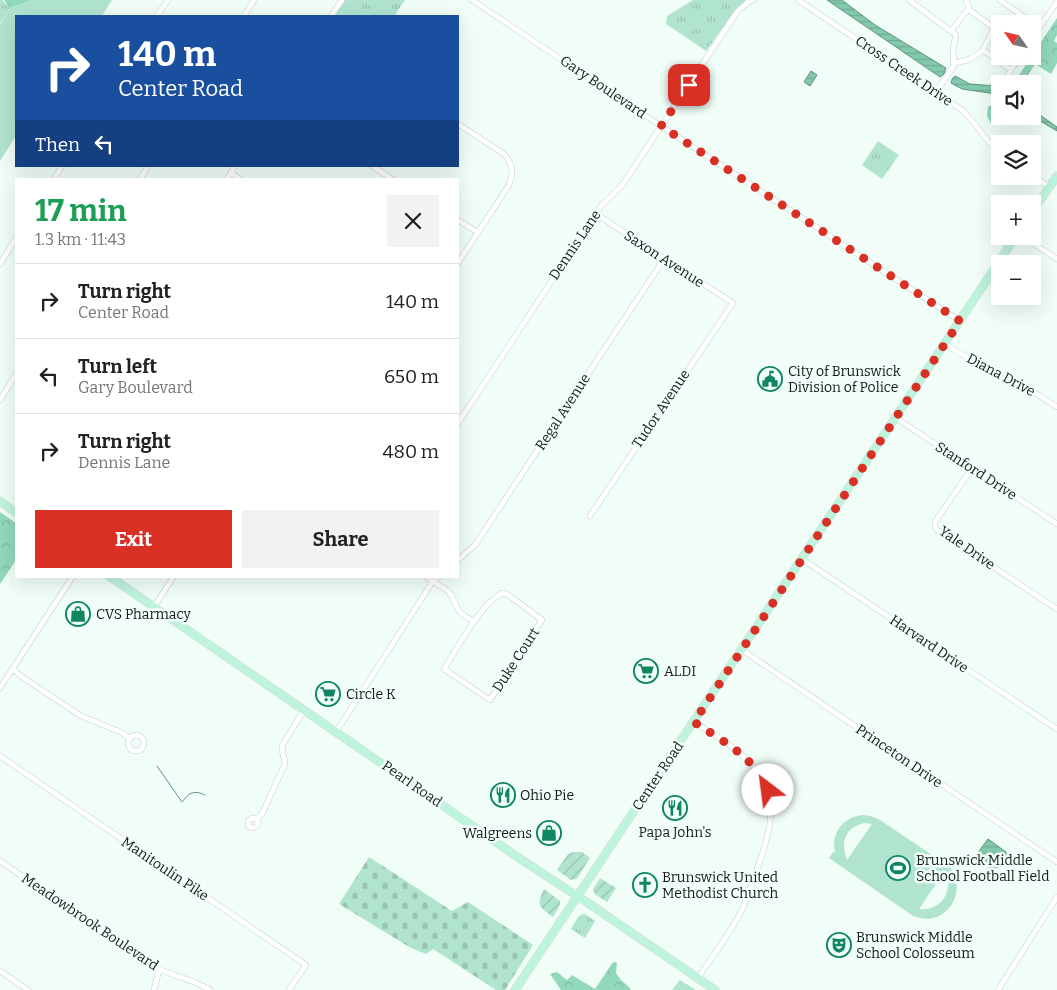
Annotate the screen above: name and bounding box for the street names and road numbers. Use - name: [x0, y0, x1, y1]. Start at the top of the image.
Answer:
- street label: Cross Creek Drive: [852, 32, 956, 110]
- street label: Gary Boulevard: [557, 52, 649, 122]
- street label: Dennis Lane: [545, 207, 605, 283]
- street label: Saxon Avenue: [621, 227, 707, 291]
- street label: Diana Drive: [964, 350, 1038, 400]
- street label: Tudor Avenue: [628, 366, 694, 452]
- street label: Regal Avenue: [532, 370, 594, 454]
- street label: Stanford Drive: [932, 438, 1020, 504]
- street label: Yale Drive: [936, 523, 998, 573]
- street label: Harvard Drive: [886, 611, 972, 677]
- street label: Duke Court: [489, 625, 543, 695]
- street label: Princeton Drive: [852, 721, 946, 791]
- street label: Center Road: [629, 738, 687, 814]
- street label: Pearl Road: [379, 757, 445, 811]
- street label: Manitoulin Pike: [118, 833, 212, 905]
- street label: Meadowbrook Boulevard: [18, 870, 162, 974]

